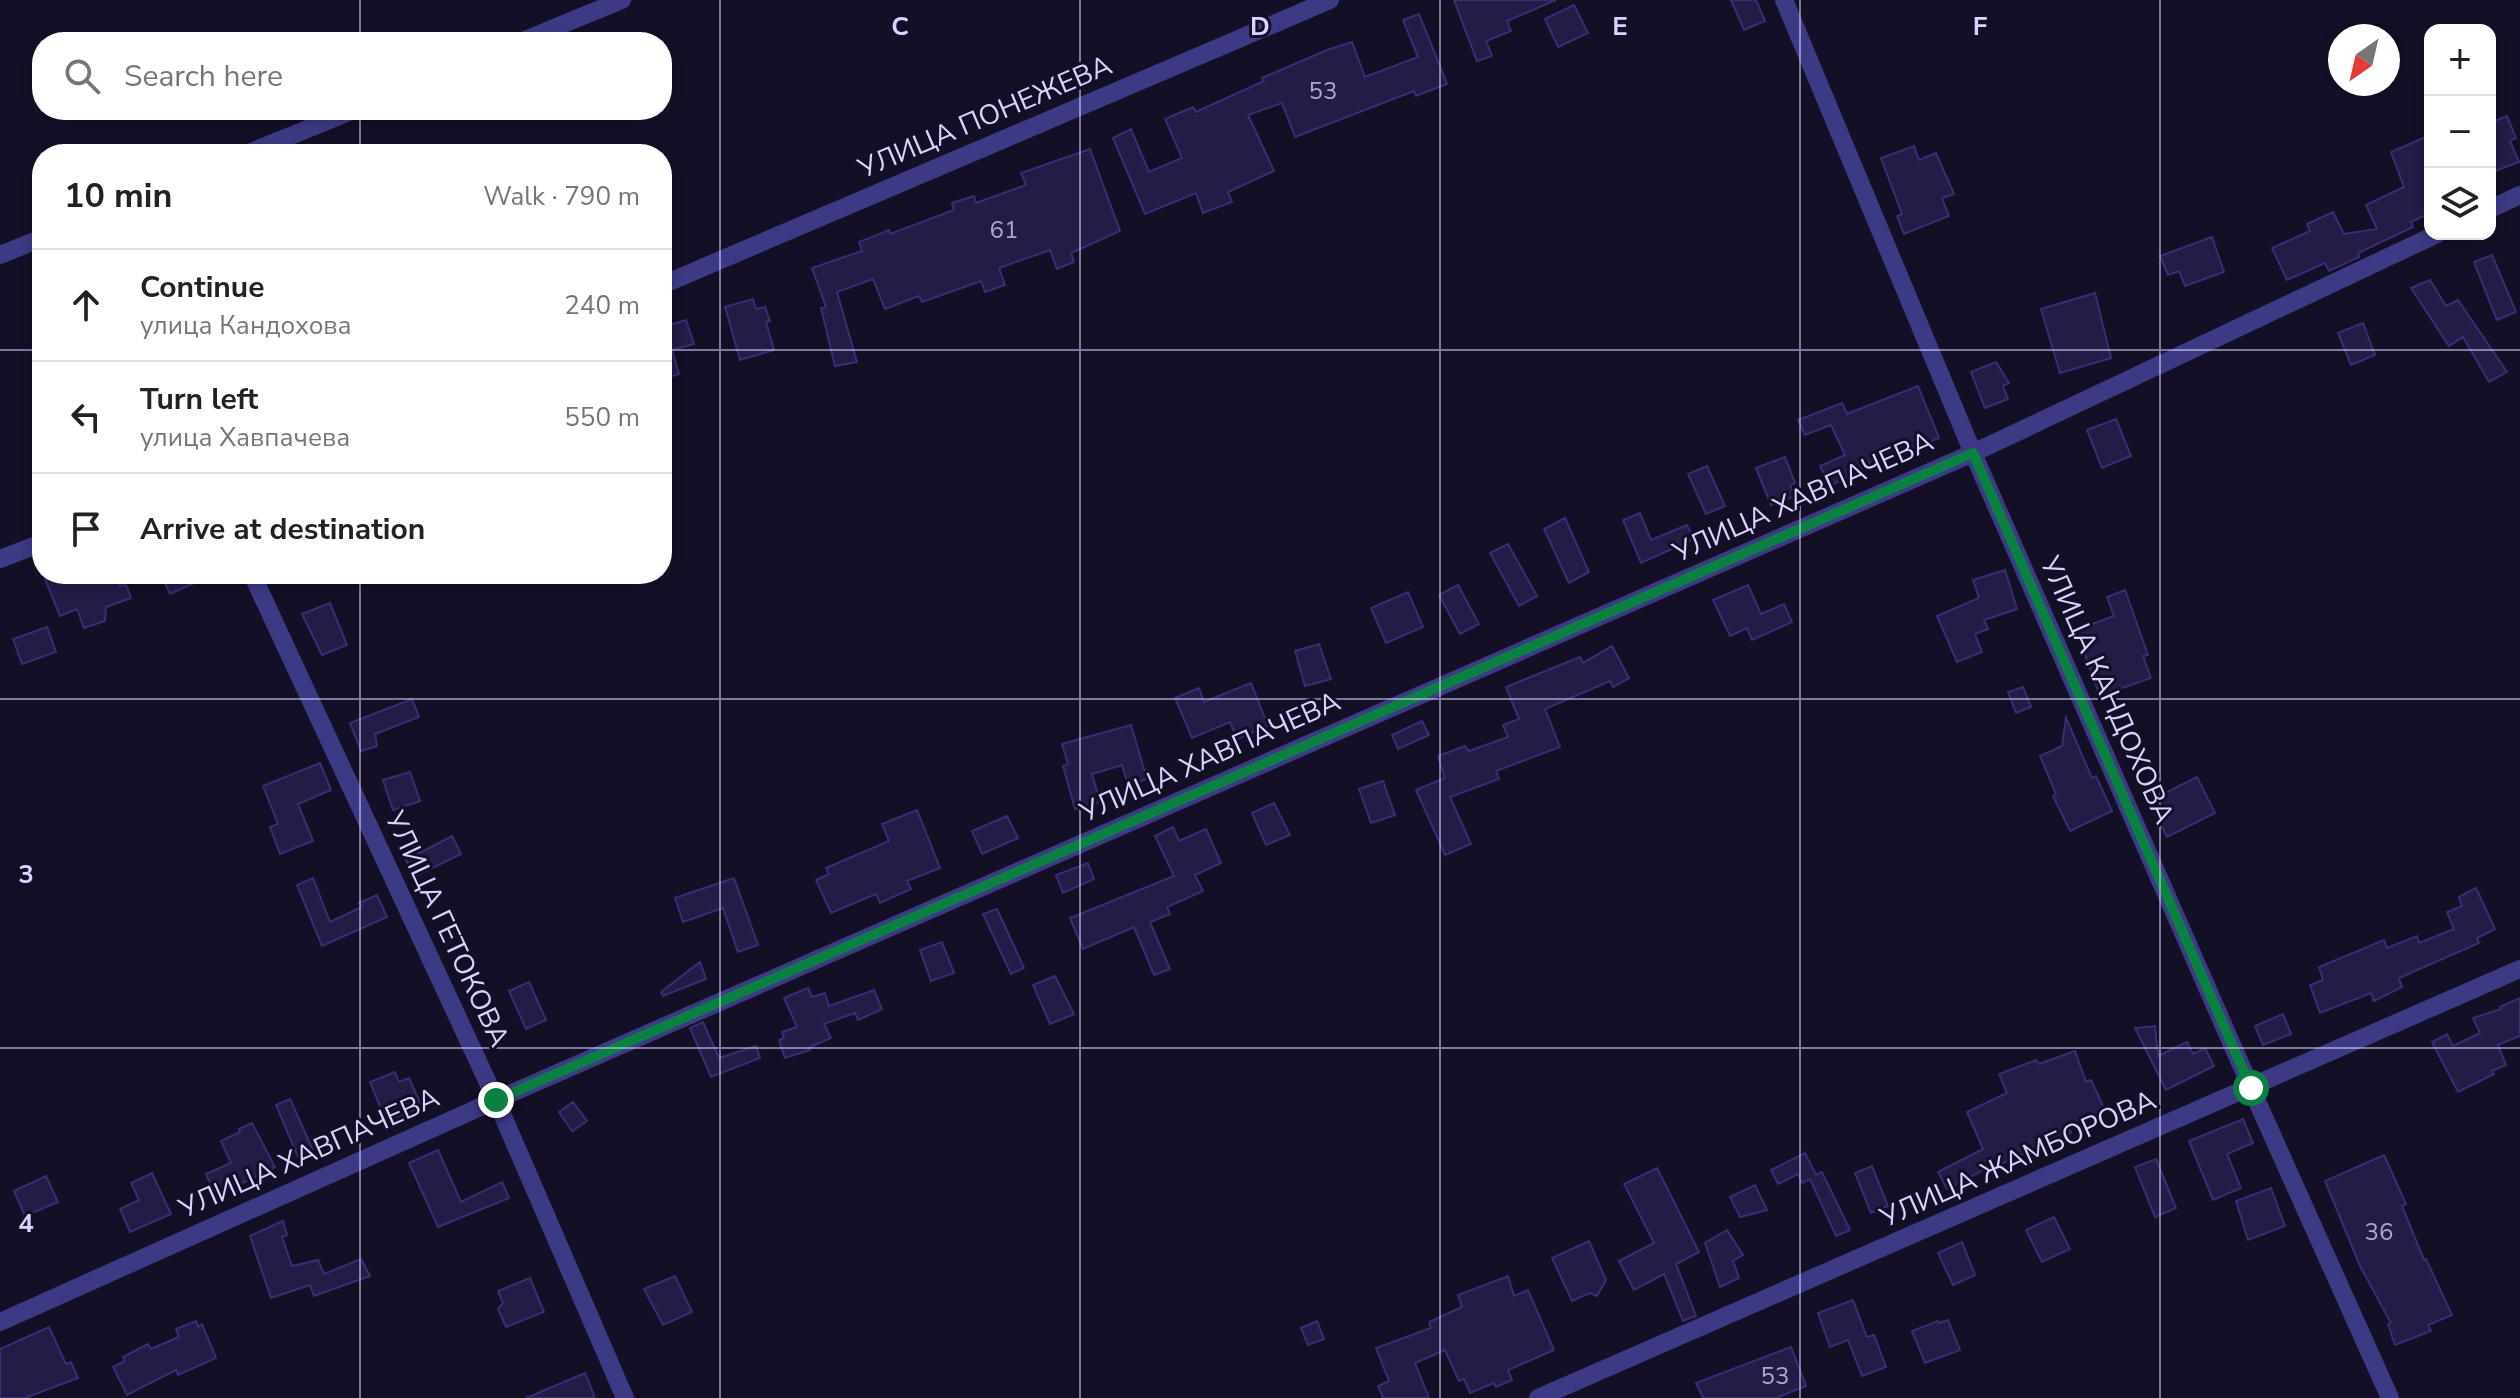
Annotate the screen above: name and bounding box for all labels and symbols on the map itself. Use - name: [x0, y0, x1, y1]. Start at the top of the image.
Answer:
- text: C: [891, 9, 909, 44]
- text: D: [1250, 9, 1270, 44]
- text: E: [1612, 9, 1628, 44]
- text: F: [1973, 9, 1987, 44]
- north arrow: [2328, 24, 2400, 96]
- street label: УЛИЦА ПОНЕЖЕВА: [851, 46, 1118, 188]
- house number: 53: [1309, 75, 1337, 107]
- house number: 61: [990, 214, 1018, 246]
- street label: УЛИЦА ХАВПАЧЕВА: [1666, 422, 1939, 572]
- street label: УЛИЦА КАНДОХОВА: [2030, 549, 2183, 830]
- street label: УЛИЦА ХАВПАЧЕВА: [1073, 682, 1346, 832]
- street label: УЛИЦА ГЕТОКОВА: [375, 804, 518, 1053]
- text: 3: [18, 857, 34, 892]
- route start: [2233, 1070, 2269, 1106]
- street label: УЛИЦА ХАВПАЧЕВА: [172, 1078, 445, 1228]
- street label: УЛИЦА ЖАМБОРОВА: [1873, 1081, 2162, 1237]
- route end: [478, 1082, 514, 1118]
- text: 4: [18, 1206, 34, 1241]
- house number: 36: [2365, 1216, 2393, 1248]
- house number: 53: [1761, 1360, 1789, 1392]

